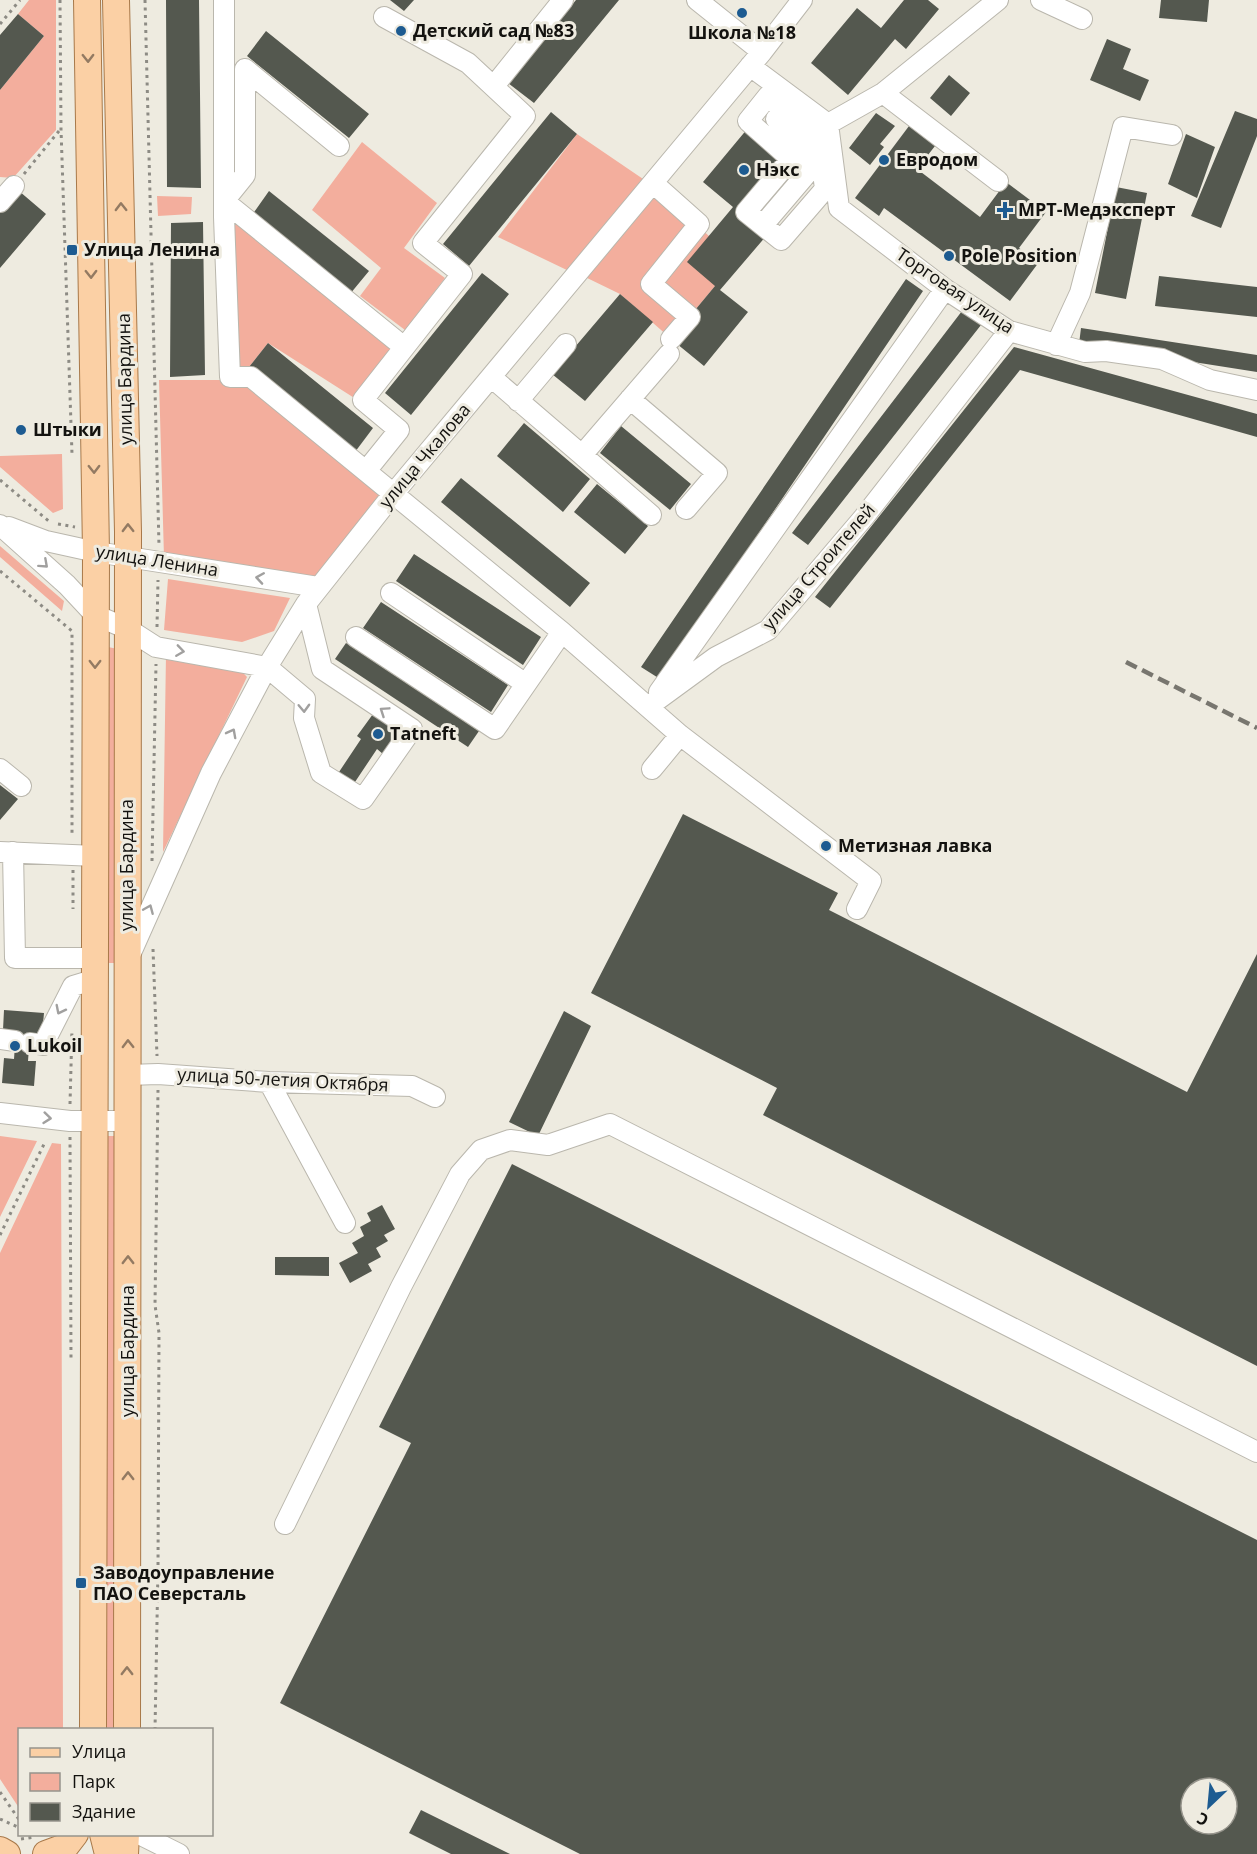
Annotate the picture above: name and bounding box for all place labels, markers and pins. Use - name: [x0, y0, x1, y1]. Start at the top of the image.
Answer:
- marker: Школа №18: [735, 6, 749, 20]
- place label: Детский сад №83: [413, 18, 574, 42]
- place label: Школа №18: [688, 20, 796, 44]
- marker: Детский сад №83: [394, 24, 408, 38]
- place label: Евродом: [896, 147, 978, 171]
- marker: Евродом: [877, 153, 891, 167]
- place label: Нэкс: [756, 157, 799, 181]
- marker: Нэкс: [737, 163, 751, 177]
- place label: МРТ-Медэксперт: [1018, 197, 1175, 221]
- marker: МРТ-Медэксперт: [996, 201, 1014, 219]
- place label: Улица Ленина: [84, 237, 220, 261]
- marker: Улица Ленина: [65, 243, 79, 257]
- place label: Pole Position: [961, 243, 1077, 267]
- marker: Pole Position: [942, 249, 956, 263]
- place label: Штыки: [33, 417, 102, 441]
- marker: Штыки: [14, 423, 28, 437]
- place label: Tatneft: [390, 721, 457, 745]
- marker: Tatneft: [371, 727, 385, 741]
- place label: Метизная лавка: [838, 833, 992, 857]
- marker: Метизная лавка: [819, 839, 833, 853]
- place label: Lukoil: [27, 1033, 82, 1057]
- marker: Lukoil: [8, 1039, 22, 1053]
- place label: Заводоуправление ПАО Северсталь: [93, 1560, 274, 1605]
- marker: Заводоуправление ПАО Северсталь: [74, 1576, 88, 1590]

